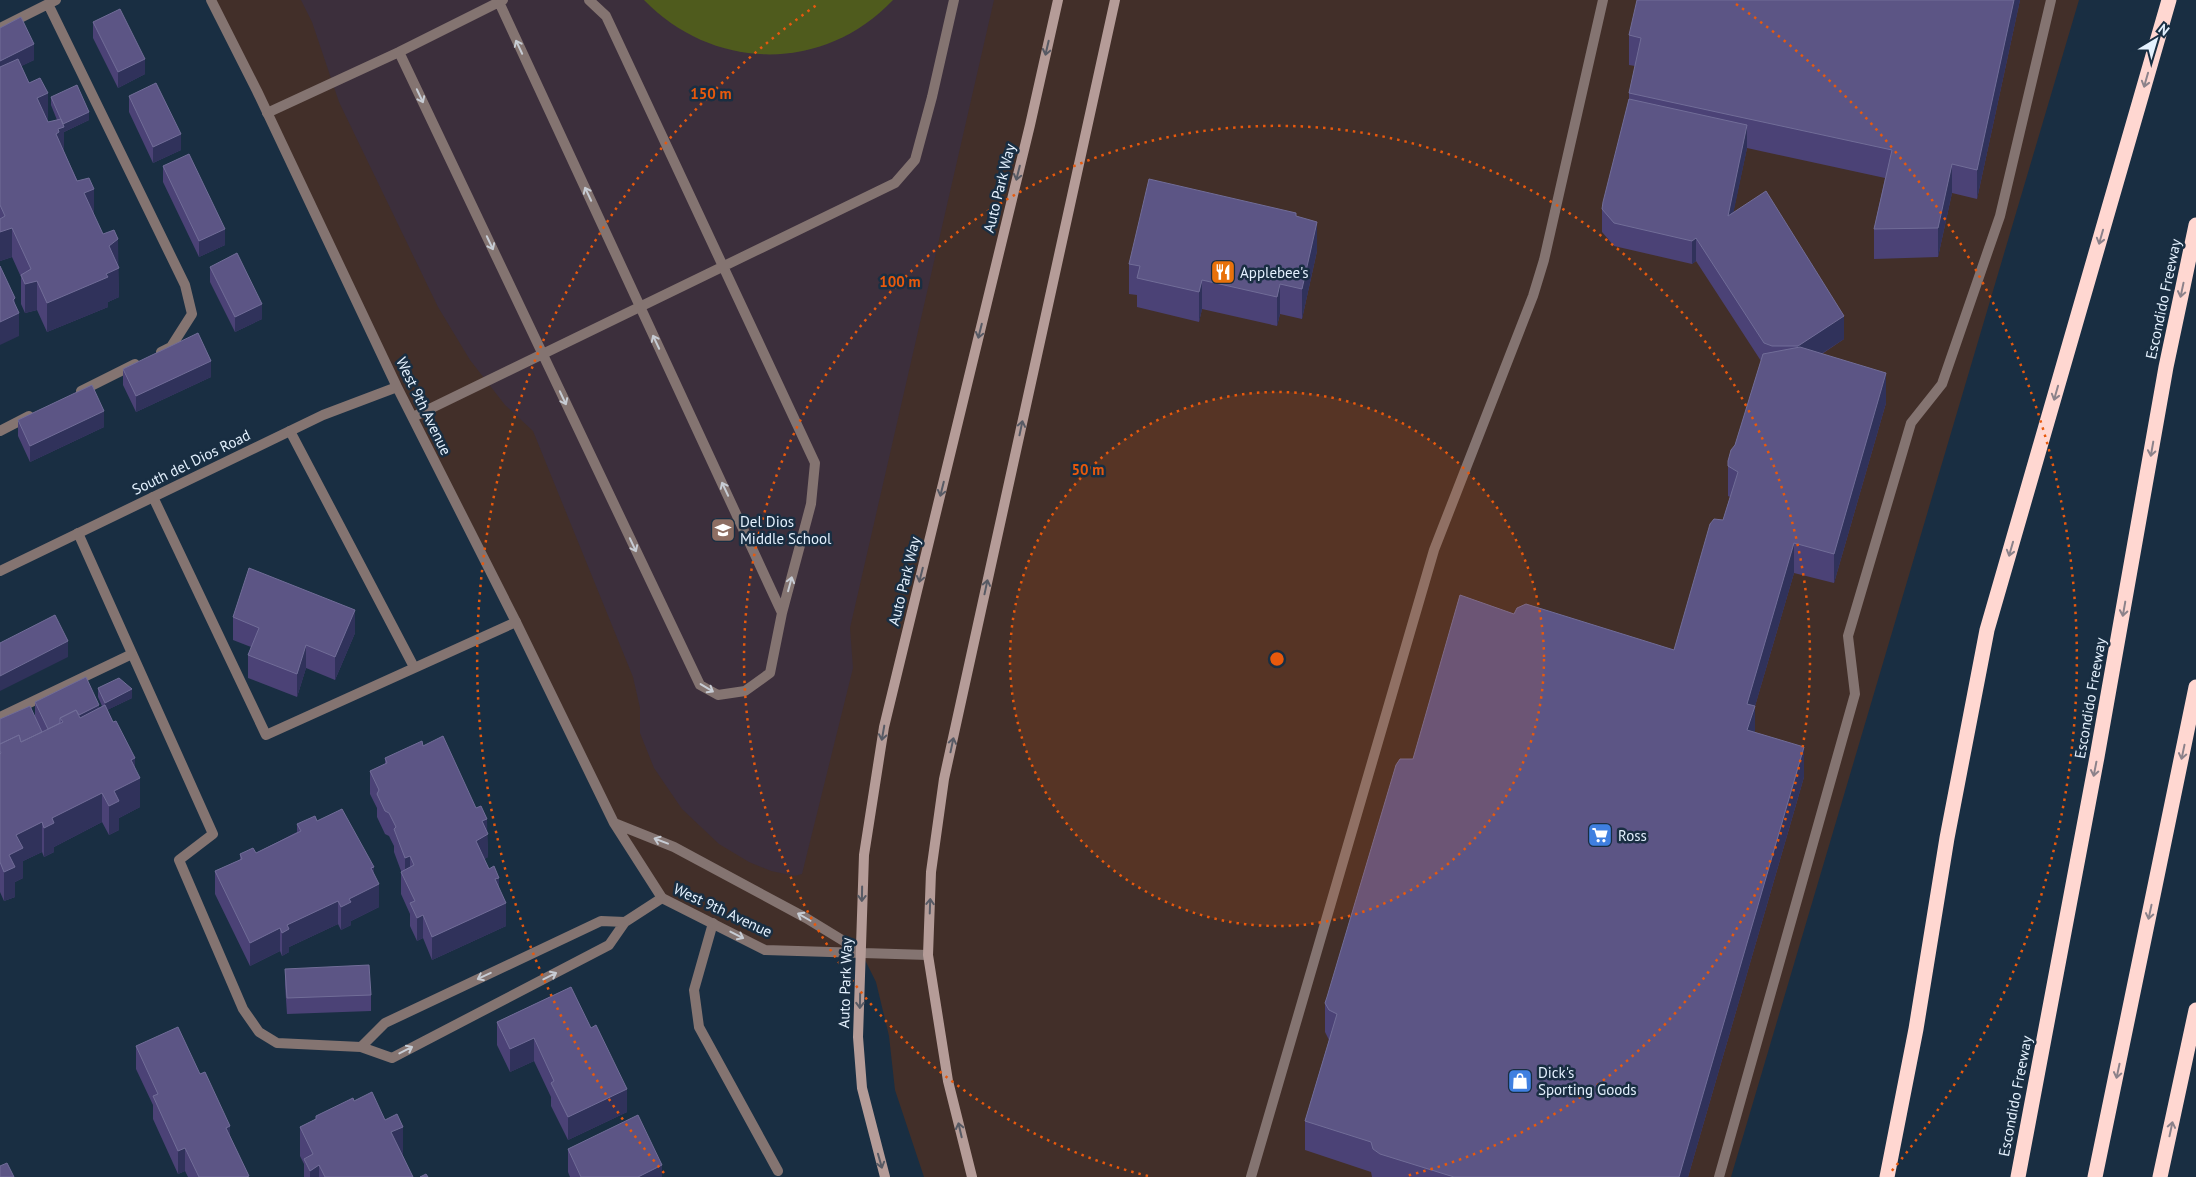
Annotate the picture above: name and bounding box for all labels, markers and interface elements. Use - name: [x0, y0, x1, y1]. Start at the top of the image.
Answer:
- north arrow: [2131, 15, 2181, 65]
- text: N: [2155, 20, 2173, 40]
- one-way arrow: [1042, 39, 1051, 55]
- one-way arrow: [514, 40, 524, 55]
- one-way arrow: [2141, 72, 2150, 88]
- text: 150 m: [690, 84, 732, 103]
- one-way arrow: [416, 88, 425, 103]
- street label: Auto Park Way: [979, 142, 1019, 234]
- one-way arrow: [1013, 164, 1022, 180]
- one-way arrow: [583, 187, 593, 202]
- one-way arrow: [2095, 228, 2105, 244]
- one-way arrow: [485, 235, 495, 250]
- street label: Escondido Freeway: [2141, 237, 2185, 361]
- restaurant icon: Applebee's: [1210, 259, 1236, 285]
- place label: Applebee's: [1240, 263, 1309, 282]
- text: 100 m: [879, 272, 921, 291]
- one-way arrow: [2177, 281, 2187, 297]
- one-way arrow: [975, 322, 984, 338]
- one-way arrow: [651, 335, 661, 350]
- street label: West 9th Avenue: [392, 354, 456, 458]
- one-way arrow: [2050, 384, 2060, 400]
- one-way arrow: [559, 390, 569, 405]
- one-way arrow: [1017, 420, 1026, 436]
- street label: South del Dios Road: [129, 425, 253, 499]
- one-way arrow: [2146, 441, 2156, 457]
- text: 50 m: [1072, 460, 1104, 479]
- one-way arrow: [936, 480, 946, 496]
- one-way arrow: [719, 482, 729, 497]
- place label: Del Dios Middle School: [740, 512, 832, 548]
- school or university icon: Del Dios Middle School: [710, 517, 736, 543]
- street label: Auto Park Way: [884, 535, 924, 627]
- one-way arrow: [629, 537, 639, 552]
- one-way arrow: [2005, 540, 2015, 556]
- one-way arrow: [916, 566, 925, 582]
- one-way arrow: [785, 577, 795, 593]
- one-way arrow: [982, 579, 991, 595]
- one-way arrow: [2118, 601, 2128, 617]
- street label: Escondido Freeway: [2070, 636, 2110, 760]
- centre of rings: [1268, 650, 1286, 668]
- one-way arrow: [699, 684, 713, 694]
- one-way arrow: [878, 725, 888, 741]
- one-way arrow: [948, 738, 957, 754]
- one-way arrow: [2178, 744, 2187, 760]
- one-way arrow: [2090, 761, 2100, 777]
- supermarket icon: Ross: [1587, 822, 1613, 848]
- place label: Ross: [1618, 826, 1647, 845]
- one-way arrow: [654, 836, 669, 846]
- street label: West 9th Avenue: [671, 879, 775, 941]
- one-way arrow: [857, 886, 867, 902]
- one-way arrow: [925, 898, 935, 914]
- one-way arrow: [2145, 903, 2155, 919]
- one-way arrow: [798, 912, 812, 922]
- one-way arrow: [729, 931, 744, 940]
- street label: Auto Park Way: [834, 937, 856, 1029]
- one-way arrow: [542, 971, 557, 980]
- one-way arrow: [477, 972, 492, 982]
- one-way arrow: [855, 992, 864, 1008]
- street label: Escondido Freeway: [1994, 1034, 2036, 1158]
- one-way arrow: [398, 1045, 413, 1054]
- one-way arrow: [2113, 1062, 2122, 1078]
- place label: Dick's Sporting Goods: [1538, 1063, 1637, 1099]
- shop icon: Dick's Sporting Goods: [1507, 1068, 1533, 1094]
- one-way arrow: [955, 1122, 964, 1138]
- one-way arrow: [2166, 1122, 2176, 1138]
- one-way arrow: [875, 1152, 885, 1168]

